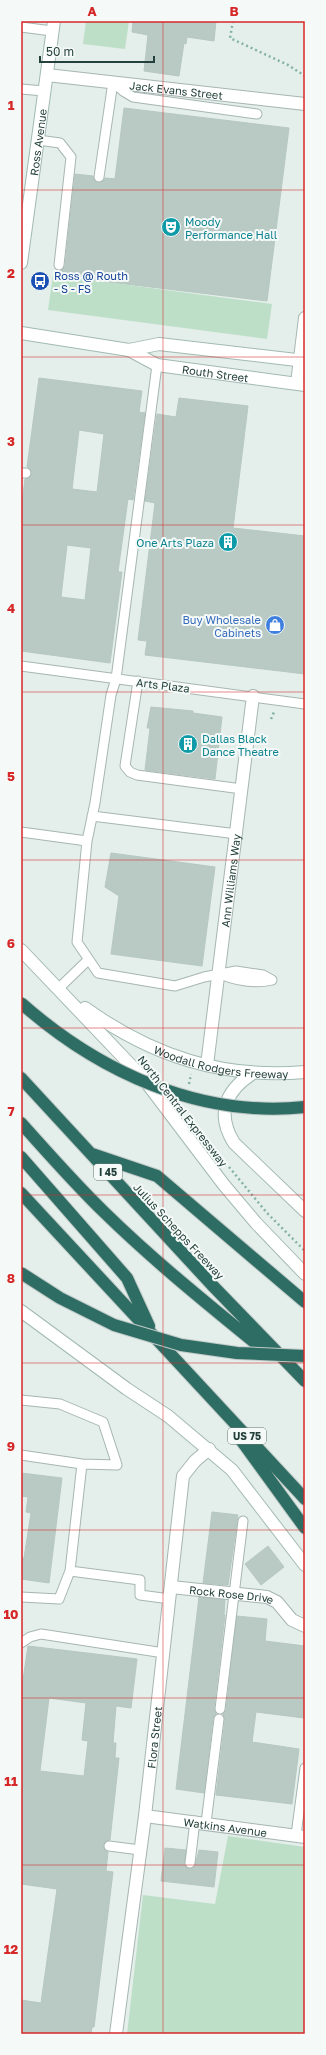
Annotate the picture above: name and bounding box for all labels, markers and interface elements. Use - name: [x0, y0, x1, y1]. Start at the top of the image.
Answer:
- text: A: [87, 3, 97, 19]
- text: B: [229, 3, 239, 19]
- scale bar: [40, 38, 154, 64]
- text: 50 m: [46, 44, 74, 59]
- street label: Jack Evans Street: [129, 78, 224, 101]
- text: 1: [8, 97, 15, 113]
- street label: Ross Avenue: [26, 108, 48, 176]
- place label: Moody Performance Hall: [185, 215, 278, 241]
- theatre icon: Moody Performance Hall: [160, 216, 182, 238]
- text: 2: [7, 265, 15, 281]
- place label: Ross @ Routh - S - FS: [54, 269, 128, 295]
- bus stop icon: Ross @ Routh - S - FS: [29, 270, 51, 292]
- street label: Routh Street: [181, 362, 250, 384]
- text: 3: [7, 433, 15, 449]
- building icon: One Arts Plaza: [217, 531, 239, 553]
- place label: One Arts Plaza: [136, 536, 214, 549]
- text: 4: [7, 600, 15, 616]
- place label: Buy Wholesale Cabinets: [183, 613, 261, 639]
- shop icon: Buy Wholesale Cabinets: [264, 614, 286, 636]
- street label: Arts Plaza: [136, 675, 190, 695]
- place label: Dallas Black Dance Theatre: [202, 732, 279, 758]
- building icon: Dallas Black Dance Theatre: [177, 733, 199, 755]
- text: 5: [7, 768, 15, 784]
- street label: Ann Williams Way: [218, 833, 242, 928]
- text: 6: [7, 935, 15, 951]
- street label: Woodall Rodgers Freeway: [152, 1042, 288, 1080]
- street label: North Central Expressway: [136, 1053, 230, 1169]
- text: 7: [7, 1103, 15, 1119]
- road number: I 45: [94, 1164, 122, 1180]
- street label: Julius Schepps Freeway: [131, 1180, 227, 1282]
- text: 8: [7, 1270, 15, 1286]
- road number: US 75: [228, 1428, 266, 1444]
- text: 9: [7, 1438, 15, 1454]
- street label: Rock Rose Drive: [189, 1582, 276, 1606]
- text: 10: [3, 1606, 19, 1622]
- street label: Flora Street: [144, 1706, 164, 1769]
- text: 11: [4, 1773, 18, 1789]
- street label: Watkins Avenue: [183, 1815, 268, 1838]
- text: 12: [4, 1941, 18, 1957]

